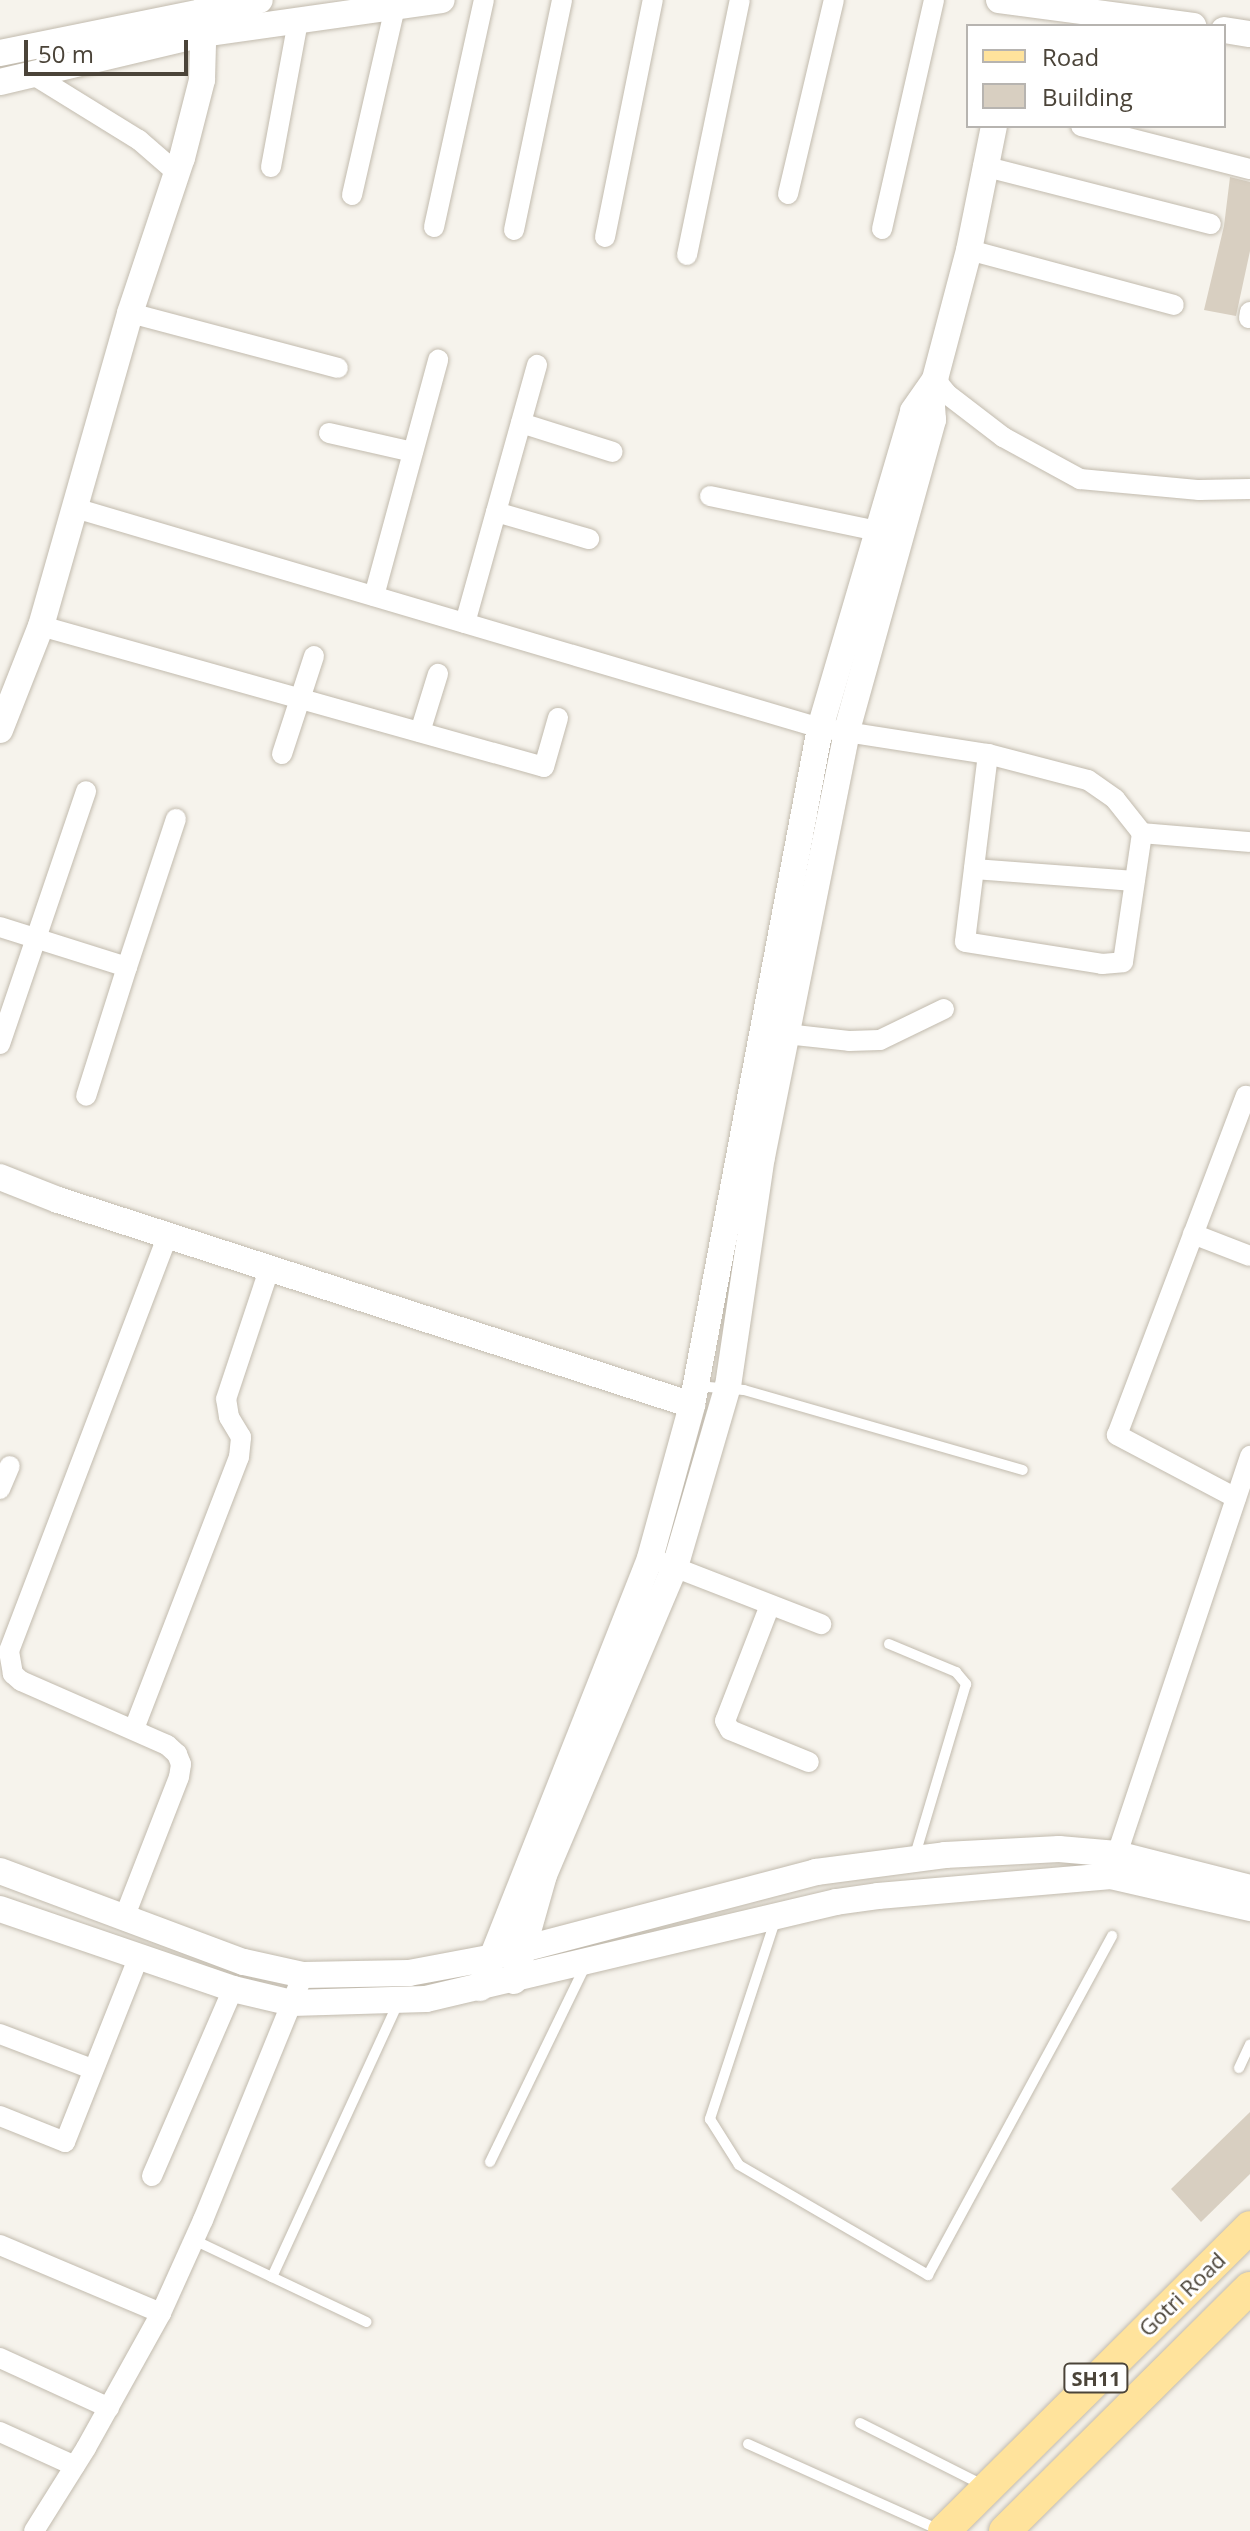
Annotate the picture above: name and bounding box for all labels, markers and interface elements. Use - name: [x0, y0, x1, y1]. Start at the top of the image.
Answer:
- scale bar: [28, 24, 192, 74]
- legend: [966, 24, 1226, 128]
- text: 50 m: [38, 37, 94, 70]
- text: Road: [1042, 40, 1099, 73]
- text: Building: [1042, 80, 1133, 113]
- street label: Gotri Road: [1133, 2246, 1231, 2342]
- road number: SH11: [1062, 2362, 1130, 2394]

